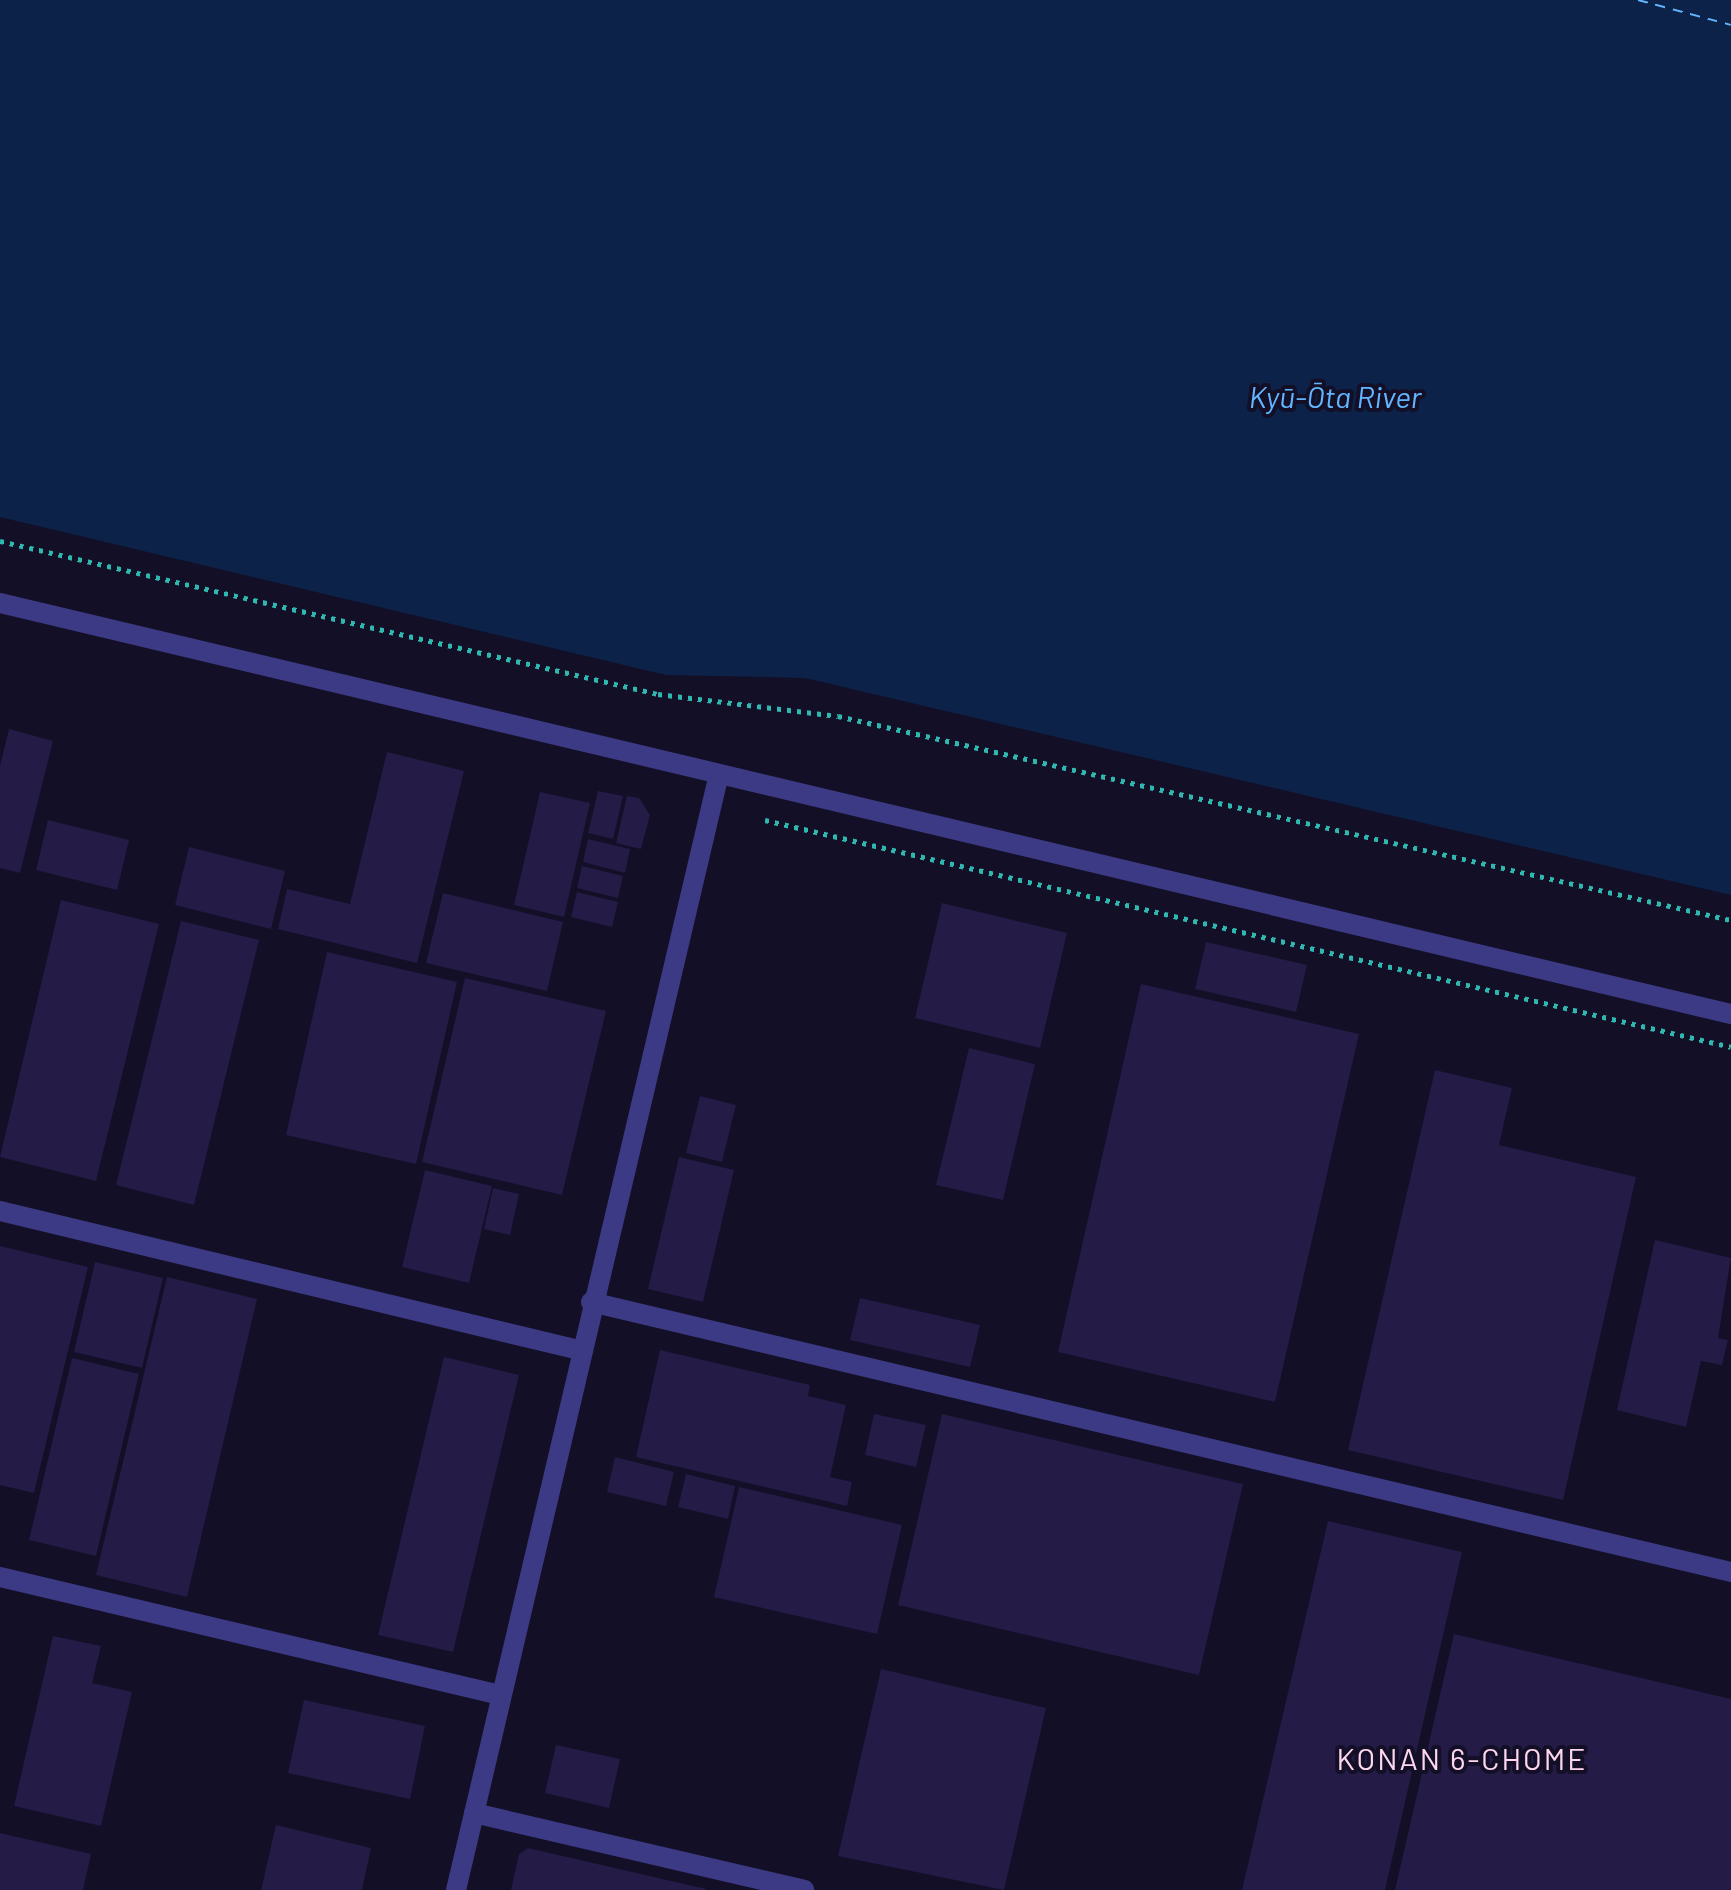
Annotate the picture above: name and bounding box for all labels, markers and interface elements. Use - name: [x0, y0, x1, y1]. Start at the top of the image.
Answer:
- water label: Kyū-Ōta River: [1249, 378, 1421, 414]
- district label: KONAN 6-CHOME: [1337, 1740, 1587, 1776]

